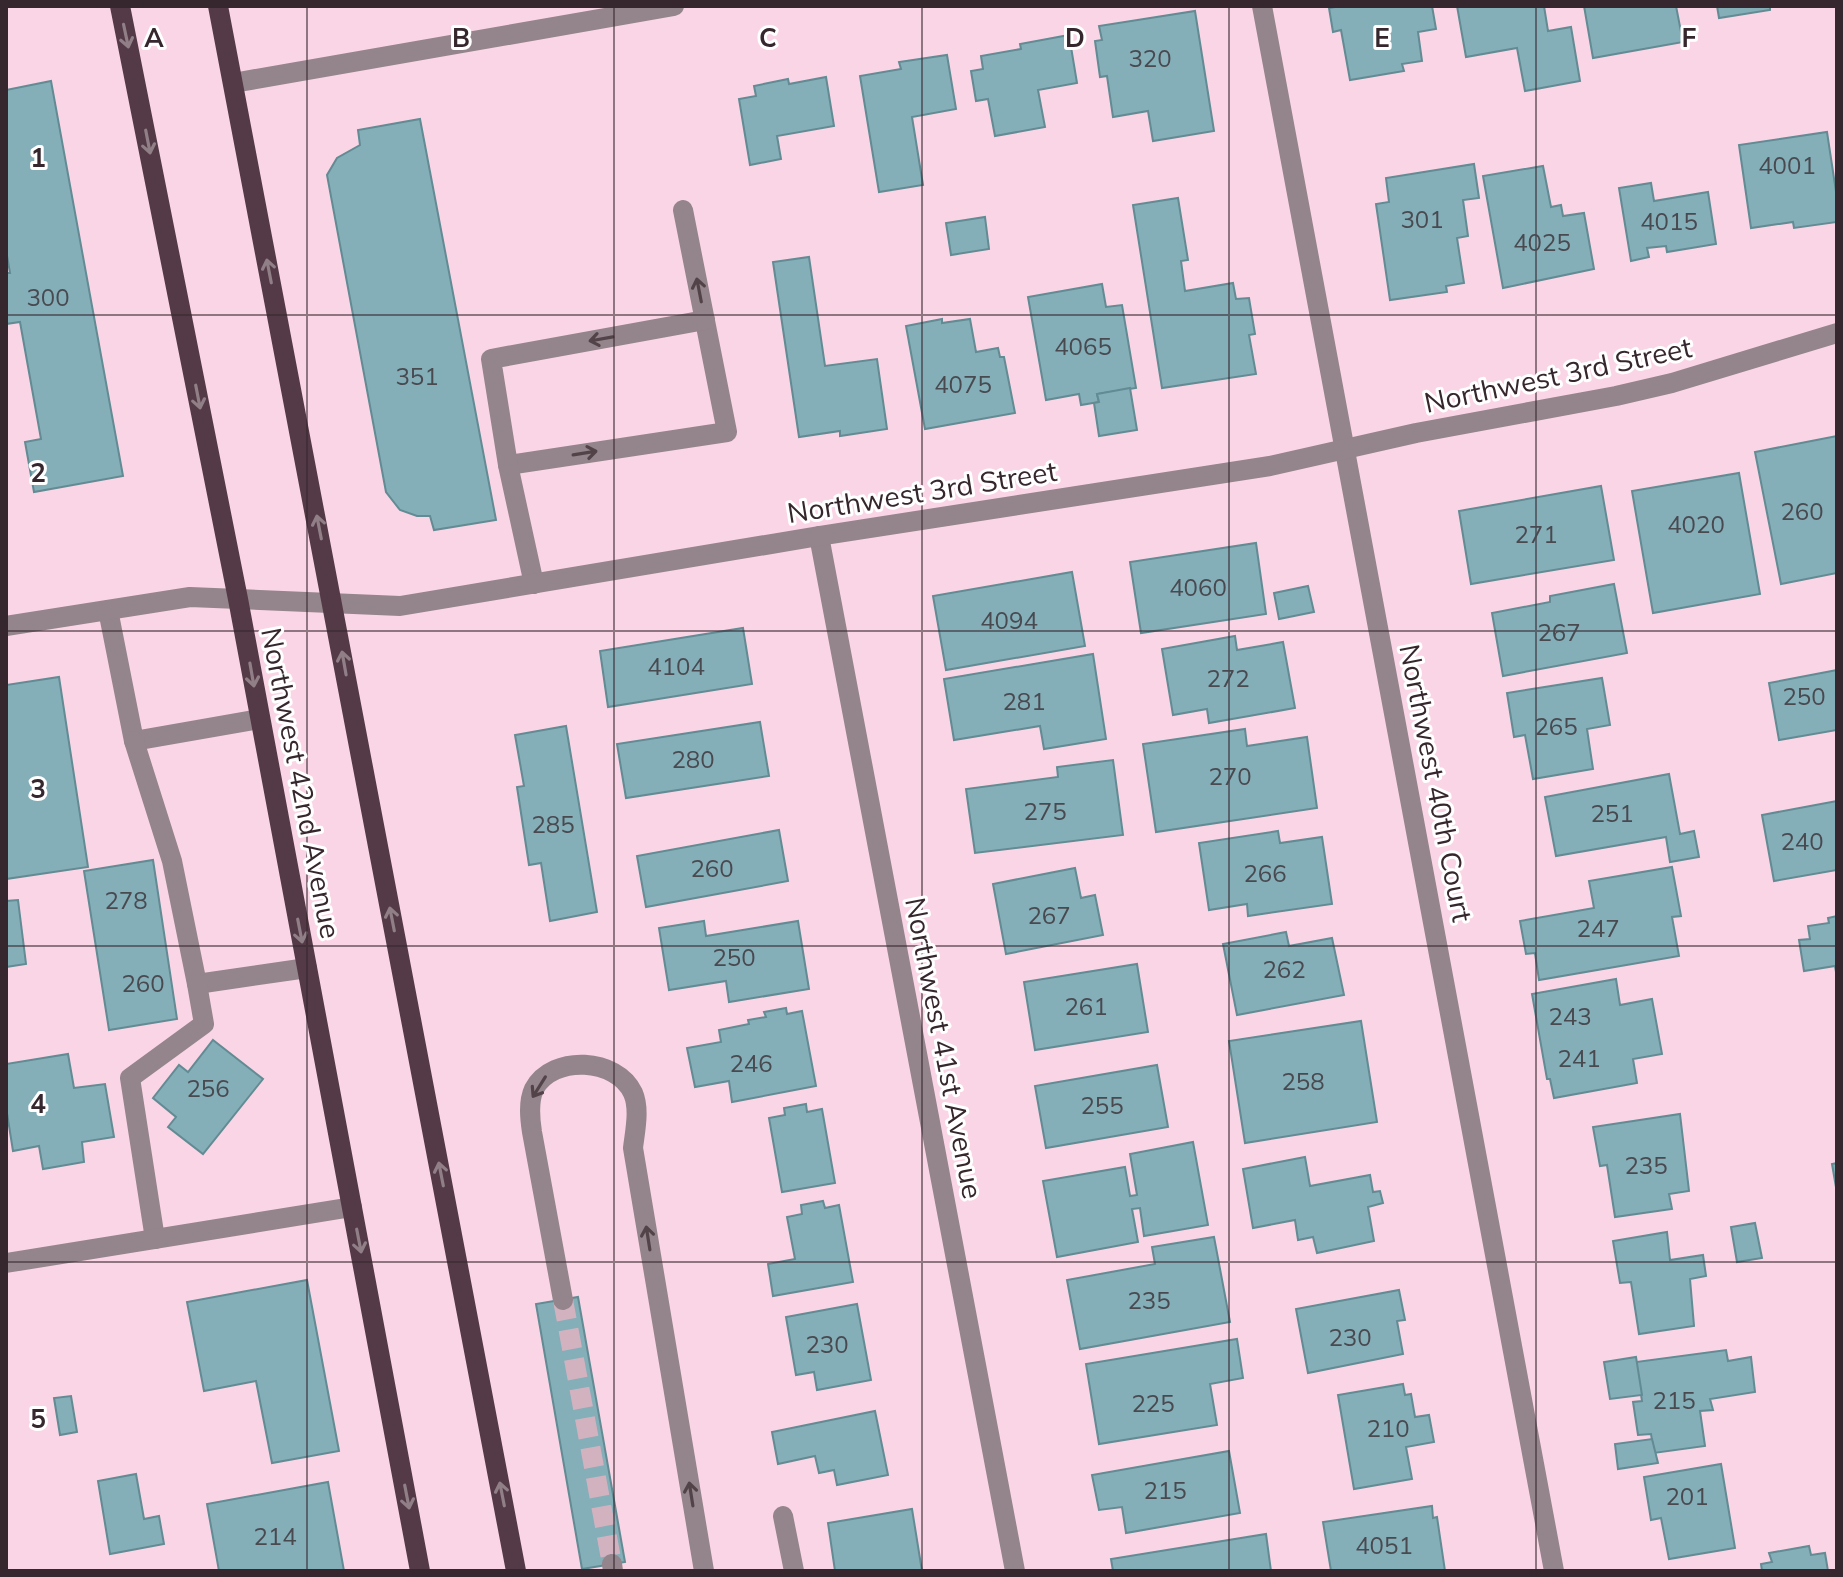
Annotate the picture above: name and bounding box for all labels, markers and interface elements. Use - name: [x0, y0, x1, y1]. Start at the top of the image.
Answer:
- text: A: [144, 21, 164, 54]
- text: B: [452, 21, 470, 54]
- text: C: [759, 21, 777, 54]
- text: D: [1065, 21, 1085, 54]
- text: E: [1374, 21, 1390, 54]
- text: F: [1682, 21, 1697, 54]
- one-way arrow: [120, 22, 135, 48]
- house number: 320: [1128, 43, 1172, 73]
- one-way arrow: [141, 129, 156, 154]
- text: 1: [30, 141, 46, 174]
- house number: 4001: [1758, 150, 1816, 180]
- house number: 301: [1400, 204, 1444, 234]
- house number: 4015: [1640, 206, 1698, 236]
- house number: 4025: [1513, 227, 1571, 257]
- one-way arrow: [261, 259, 276, 285]
- one-way arrow: [691, 278, 706, 303]
- house number: 300: [26, 282, 70, 312]
- street label: Northwest 3rd Street: [1421, 329, 1695, 420]
- house number: 4065: [1054, 331, 1112, 361]
- one-way arrow: [589, 332, 614, 347]
- house number: 351: [395, 361, 439, 391]
- house number: 4075: [934, 369, 992, 399]
- one-way arrow: [191, 384, 206, 409]
- one-way arrow: [572, 445, 597, 460]
- street label: Northwest 3rd Street: [785, 453, 1059, 530]
- text: 2: [30, 456, 46, 489]
- house number: 260: [1780, 496, 1824, 526]
- house number: 4020: [1667, 509, 1725, 539]
- one-way arrow: [310, 515, 325, 540]
- house number: 271: [1514, 519, 1558, 549]
- house number: 4060: [1169, 572, 1227, 602]
- house number: 4094: [980, 605, 1038, 635]
- house number: 267: [1537, 617, 1581, 647]
- street label: Northwest 42nd Avenue: [254, 625, 349, 941]
- street label: Northwest 40th Court: [1392, 641, 1481, 925]
- one-way arrow: [336, 651, 351, 677]
- house number: 4104: [647, 651, 705, 681]
- one-way arrow: [246, 662, 261, 688]
- house number: 272: [1206, 663, 1250, 693]
- house number: 250: [1782, 681, 1826, 711]
- house number: 281: [1002, 686, 1046, 716]
- house number: 265: [1534, 711, 1578, 741]
- house number: 280: [671, 744, 715, 774]
- house number: 270: [1208, 761, 1252, 791]
- text: 3: [30, 772, 46, 805]
- house number: 275: [1023, 796, 1067, 826]
- house number: 251: [1590, 798, 1634, 828]
- house number: 285: [531, 809, 575, 839]
- house number: 240: [1780, 826, 1824, 856]
- house number: 260: [690, 853, 734, 883]
- house number: 266: [1243, 858, 1287, 888]
- house number: 278: [104, 885, 148, 915]
- street label: Northwest 41st Avenue: [898, 894, 991, 1201]
- house number: 267: [1027, 900, 1071, 930]
- one-way arrow: [383, 907, 398, 932]
- house number: 247: [1576, 913, 1620, 943]
- one-way arrow: [294, 918, 309, 943]
- house number: 250: [712, 942, 756, 972]
- house number: 262: [1262, 954, 1306, 984]
- house number: 260: [121, 968, 165, 998]
- house number: 261: [1064, 991, 1108, 1021]
- house number: 243: [1548, 1001, 1592, 1031]
- house number: 241: [1557, 1043, 1601, 1073]
- house number: 246: [729, 1048, 773, 1078]
- house number: 258: [1281, 1066, 1325, 1096]
- house number: 256: [186, 1073, 230, 1103]
- one-way arrow: [531, 1075, 547, 1098]
- text: 4: [30, 1087, 46, 1120]
- house number: 255: [1080, 1090, 1124, 1120]
- house number: 235: [1624, 1150, 1668, 1180]
- one-way arrow: [432, 1162, 447, 1188]
- one-way arrow: [640, 1225, 655, 1251]
- one-way arrow: [352, 1228, 367, 1254]
- house number: 235: [1127, 1285, 1171, 1315]
- house number: 230: [1328, 1322, 1372, 1352]
- house number: 230: [805, 1329, 849, 1359]
- house number: 215: [1652, 1385, 1696, 1415]
- house number: 225: [1131, 1388, 1175, 1418]
- text: 5: [30, 1402, 46, 1435]
- house number: 210: [1366, 1413, 1410, 1443]
- house number: 215: [1143, 1475, 1187, 1505]
- house number: 201: [1665, 1481, 1709, 1511]
- one-way arrow: [493, 1482, 508, 1508]
- one-way arrow: [682, 1482, 697, 1507]
- one-way arrow: [400, 1484, 415, 1509]
- house number: 214: [253, 1521, 297, 1551]
- house number: 4051: [1355, 1530, 1413, 1560]

